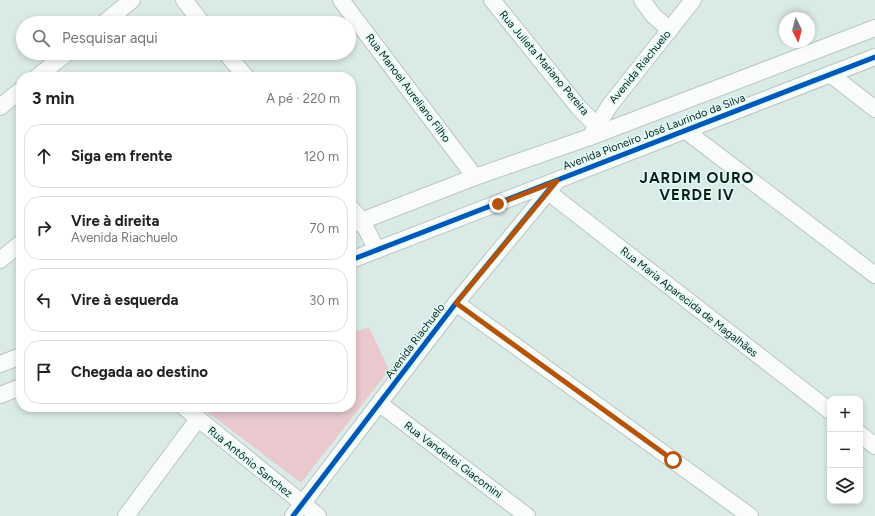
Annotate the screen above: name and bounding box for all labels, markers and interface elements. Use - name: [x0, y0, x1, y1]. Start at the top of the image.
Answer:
- street label: Rua Julieta Mariano Pereira: [496, 8, 592, 118]
- north arrow: [779, 12, 815, 48]
- search box: [16, 16, 356, 60]
- icon: search: [30, 27, 52, 49]
- street label: Avenida Riachuelo: [606, 28, 674, 106]
- text: Pesquisar aqui: [62, 29, 158, 47]
- street label: Rua Manoel Aureliano Filho: [363, 31, 453, 145]
- text: 3 min: [32, 88, 74, 108]
- text: A pé · 220 m: [266, 91, 340, 106]
- street label: Avenida Pioneiro José Laurindo da Silva: [561, 91, 747, 173]
- icon: ahead: [33, 145, 55, 167]
- text: Siga em frente: [71, 147, 172, 165]
- text: 120 m: [304, 149, 339, 164]
- district label: JARDIM OURO VERDE IV: [640, 169, 754, 204]
- route end: [489, 195, 507, 213]
- text: Vire à direita: [71, 212, 160, 230]
- icon: right: [33, 217, 55, 239]
- text: 70 m: [309, 221, 339, 236]
- text: Avenida Riachuelo: [71, 230, 178, 245]
- street label: Rua Maria Aparecida de Magalhães: [618, 244, 760, 360]
- icon: left: [33, 289, 55, 311]
- text: Vire à esquerda: [71, 291, 178, 309]
- text: 30 m: [309, 293, 339, 308]
- street label: Avenida Riachuelo: [383, 301, 447, 381]
- icon: arrive: [33, 361, 55, 383]
- text: Chegada ao destino: [71, 363, 208, 381]
- map controls: [827, 396, 863, 504]
- button: +: [827, 396, 863, 432]
- street label: Rua Vanderlei Giacomini: [401, 419, 505, 501]
- street label: Rua Antônio Sanchez: [205, 424, 295, 500]
- button: −: [827, 432, 863, 468]
- route start: [664, 451, 682, 469]
- button: layers: [827, 468, 863, 504]

